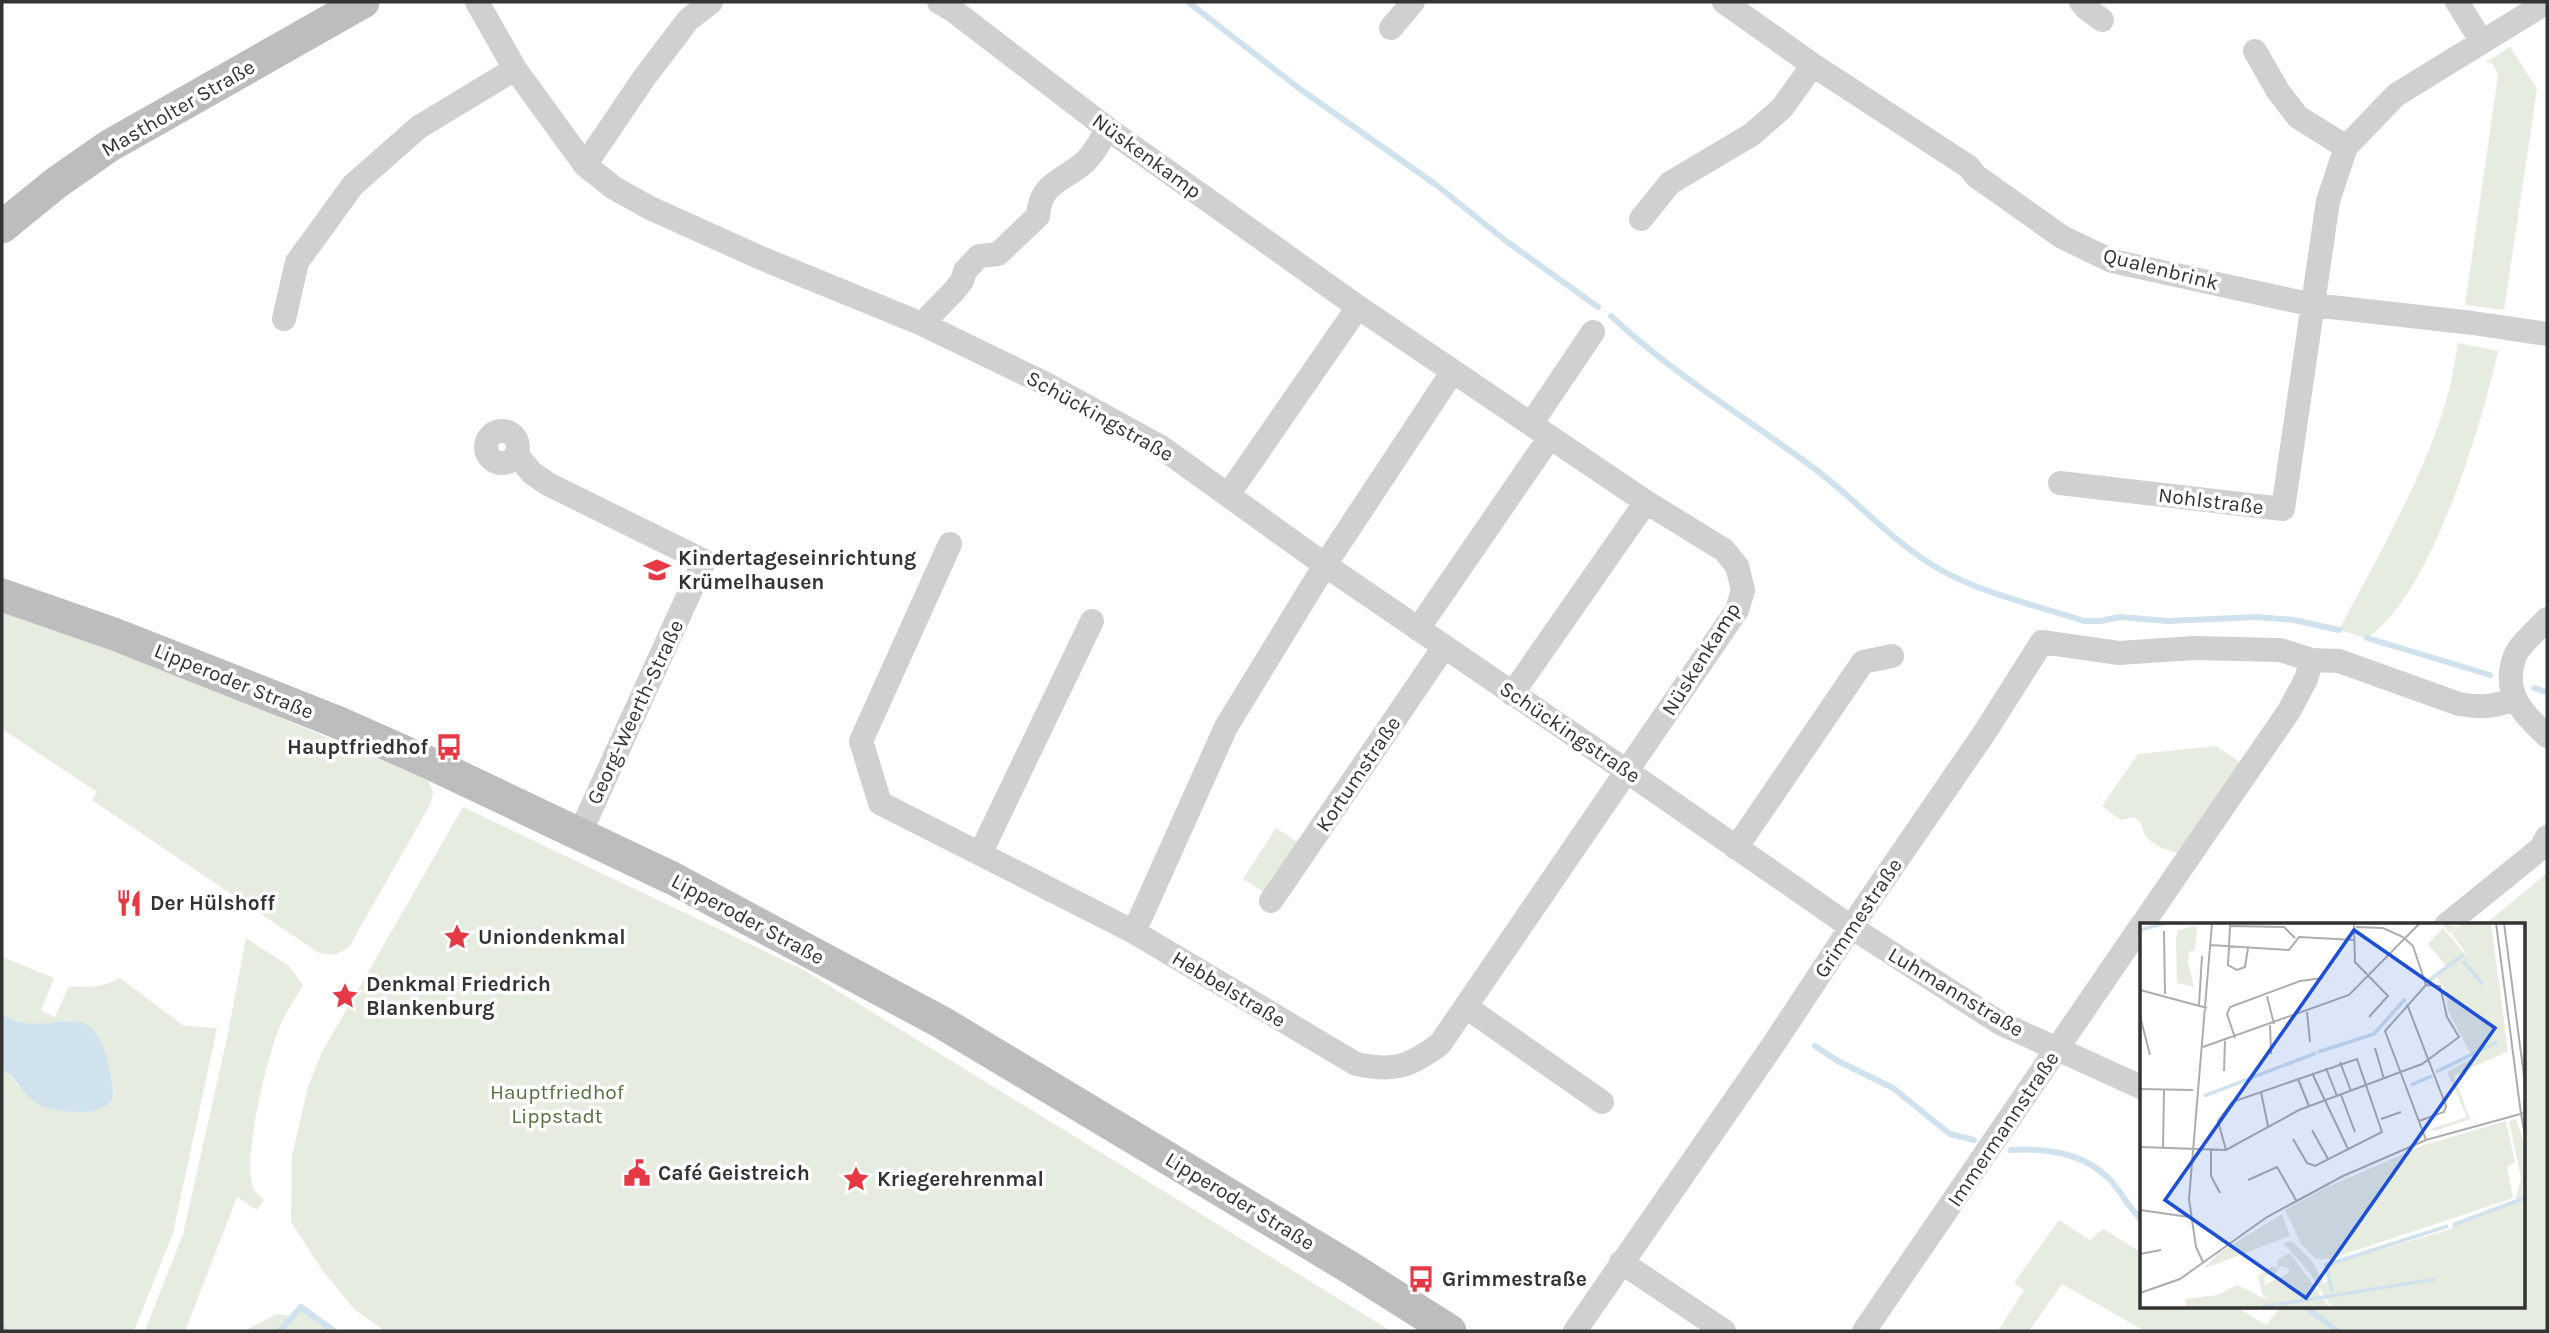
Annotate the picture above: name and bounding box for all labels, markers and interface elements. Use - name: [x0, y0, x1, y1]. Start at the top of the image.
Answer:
- street label: Mastholter Straße: [97, 54, 259, 162]
- street label: Nüskenkamp: [1088, 108, 1206, 204]
- street label: Qualenbrink: [2101, 243, 2221, 295]
- street label: Schückingstraße: [1022, 366, 1178, 466]
- street label: Nohlstraße: [2157, 483, 2265, 519]
- place label: Kindertageseinrichtung Krümelhausen: [678, 546, 916, 594]
- school or university icon: Kindertageseinrichtung Krümelhausen: [642, 555, 672, 585]
- street label: Nüskenkamp: [1657, 598, 1745, 720]
- street label: Georg-Weerth-Straße: [582, 616, 688, 808]
- street label: Lipperoder Straße: [151, 638, 317, 724]
- street label: Schückingstraße: [1495, 676, 1645, 788]
- street label: Kortumstraße: [1311, 712, 1405, 836]
- bus stop icon: Hauptfriedhof: [434, 732, 464, 762]
- place label: Hauptfriedhof: [287, 735, 428, 759]
- street label: Grimmestraße: [1809, 854, 1907, 982]
- street label: Lipperoder Straße: [667, 869, 829, 969]
- restaurant icon: Der Hülshoff: [114, 888, 144, 918]
- place label: Der Hülshoff: [150, 891, 275, 915]
- place icon: Uniondenkmal: [442, 922, 472, 952]
- inset map: [2140, 923, 2524, 1308]
- place label: Uniondenkmal: [478, 925, 626, 949]
- street label: Luhmannstraße: [1884, 942, 2028, 1042]
- street label: Hebbelstraße: [1168, 946, 1290, 1032]
- place label: Denkmal Friedrich Blankenburg: [366, 972, 551, 1020]
- place icon: Denkmal Friedrich Blankenburg: [330, 981, 360, 1011]
- street label: Immermannstraße: [1942, 1047, 2064, 1211]
- park label: Hauptfriedhof Lippstadt: [490, 1080, 625, 1128]
- street label: Lipperoder Straße: [1161, 1147, 1319, 1255]
- public building icon: Café Geistreich: [622, 1158, 652, 1188]
- place label: Café Geistreich: [658, 1161, 810, 1185]
- place icon: Kriegerehrenmal: [841, 1164, 871, 1194]
- place label: Kriegerehrenmal: [877, 1167, 1044, 1191]
- bus stop icon: Grimmestraße: [1406, 1264, 1436, 1294]
- place label: Grimmestraße: [1442, 1267, 1587, 1291]

